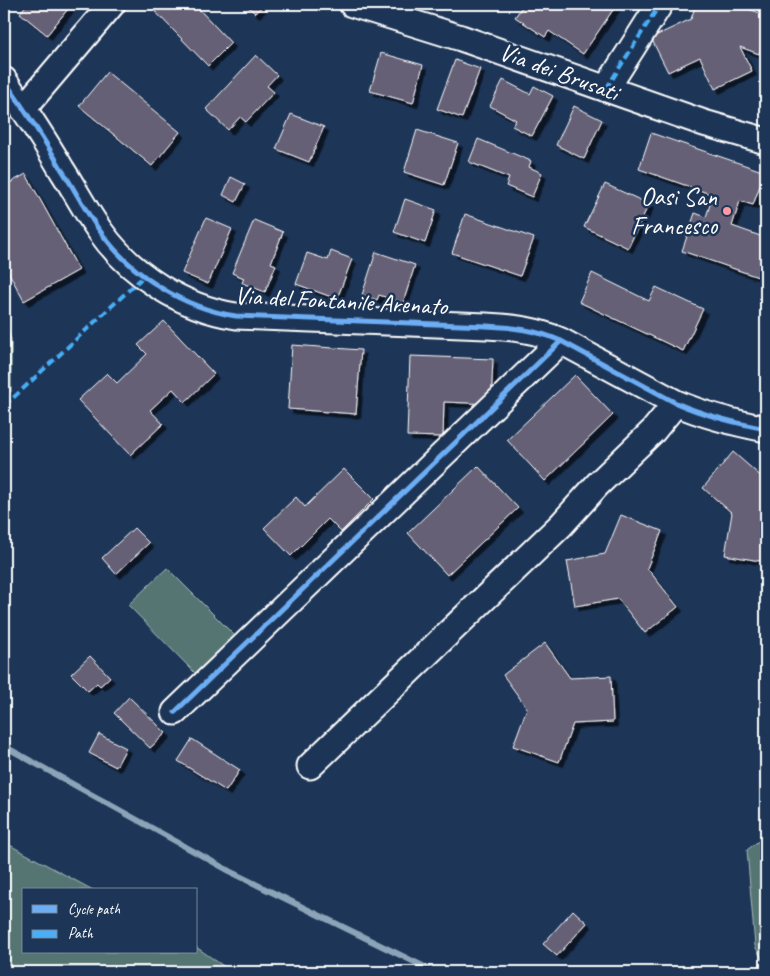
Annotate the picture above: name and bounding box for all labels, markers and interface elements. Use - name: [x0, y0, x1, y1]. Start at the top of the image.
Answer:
- street label: Via dei Brusati: [495, 36, 626, 110]
- place label: Oasi San Francesco: [631, 181, 718, 242]
- marker: Oasi San Francesco: [721, 205, 733, 217]
- street label: Via del Fontanile Arenato: [234, 279, 449, 323]
- legend: [22, 888, 198, 954]
- text: Cycle path: [68, 900, 120, 919]
- text: Path: [68, 924, 94, 943]

